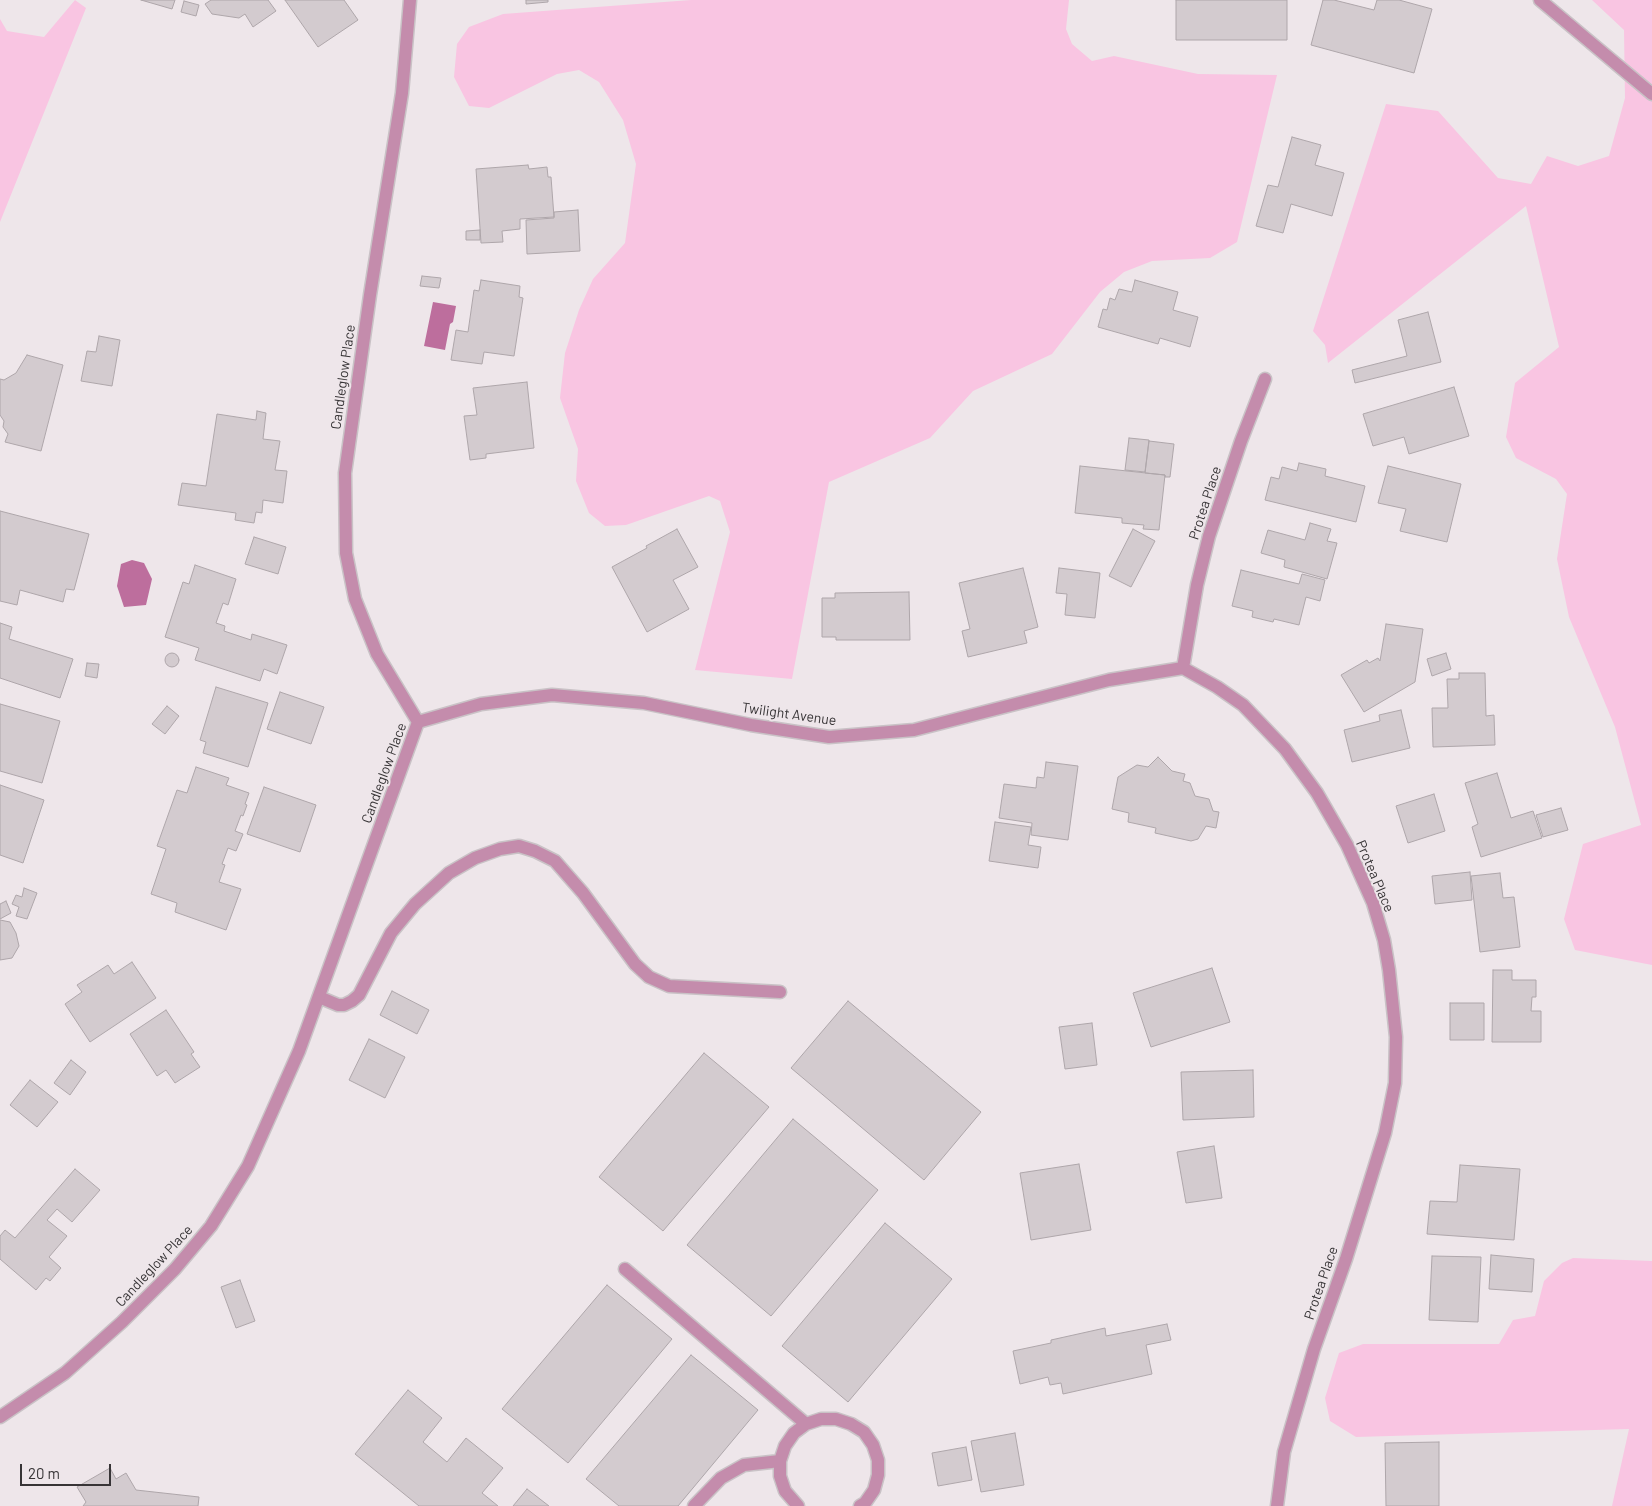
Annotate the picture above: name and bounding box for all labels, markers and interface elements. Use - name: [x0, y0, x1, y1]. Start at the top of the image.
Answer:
- street label: Candleglow Place: [327, 324, 359, 430]
- street label: Protea Place: [1185, 464, 1225, 542]
- street label: Twilight Avenue: [741, 699, 837, 729]
- street label: Candleglow Place: [358, 720, 410, 826]
- street label: Protea Place: [1352, 838, 1398, 914]
- street label: Candleglow Place: [112, 1222, 196, 1310]
- street label: Protea Place: [1301, 1244, 1341, 1322]
- scale bar: [22, 1454, 114, 1486]
- text: 20 m: [28, 1464, 60, 1482]

